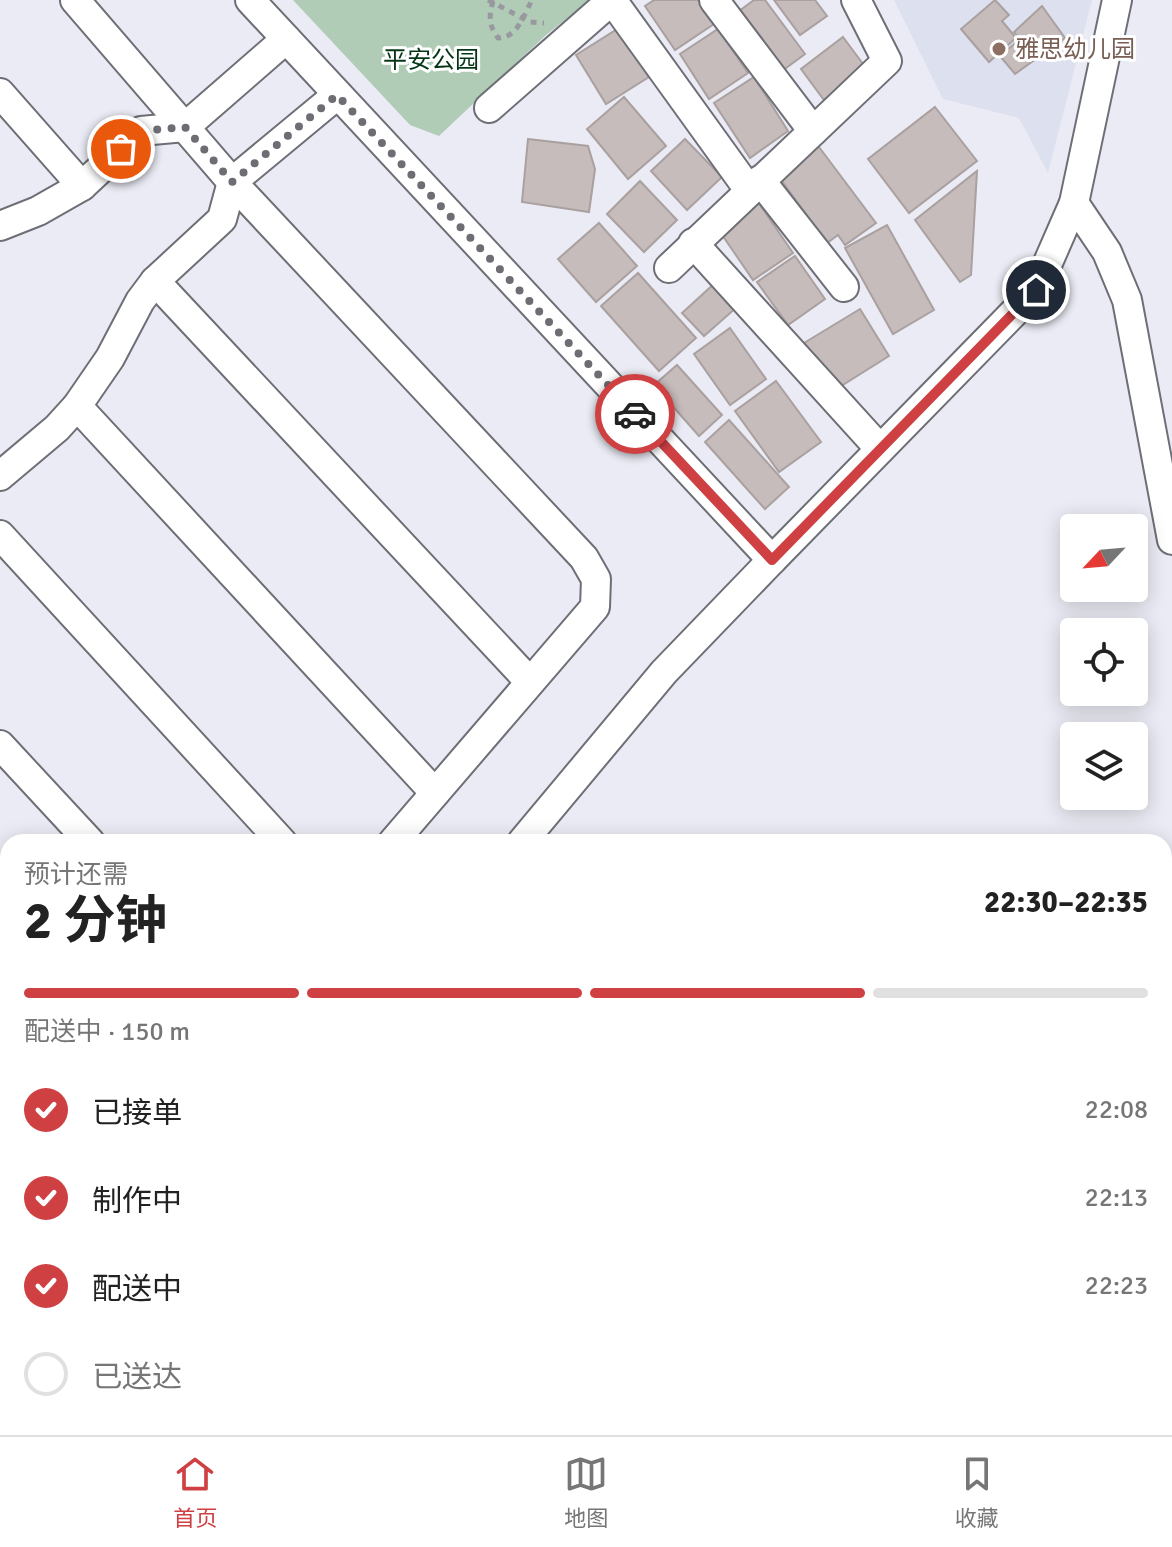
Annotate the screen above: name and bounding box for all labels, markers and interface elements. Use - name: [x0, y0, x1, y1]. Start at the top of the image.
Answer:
- place label: 雅思幼儿园: [1015, 34, 1135, 64]
- marker: 雅思幼儿园: [990, 40, 1008, 58]
- park label: 平安公园: [383, 45, 479, 75]
- pin: [87, 115, 155, 183]
- icon: bag: [99, 127, 143, 171]
- pin: [1002, 256, 1070, 324]
- icon: home: [1014, 268, 1058, 312]
- courier: [595, 374, 675, 454]
- icon: car: [613, 392, 657, 436]
- north arrow: [1060, 514, 1148, 602]
- map controls: [1060, 514, 1148, 810]
- button: locate: [1060, 618, 1148, 706]
- button: layers: [1060, 722, 1148, 810]
- text: 预计还需: [24, 859, 128, 891]
- text: 22:30–22:35: [984, 884, 1148, 921]
- text: 2 分钟: [24, 889, 168, 953]
- text: 配送中 · 150 m: [24, 1016, 190, 1048]
- icon: check: [24, 1088, 68, 1132]
- text: 22:08: [1085, 1094, 1148, 1126]
- text: 已接单: [92, 1095, 182, 1132]
- icon: check: [24, 1176, 68, 1220]
- text: 22:13: [1085, 1182, 1148, 1214]
- text: 制作中: [92, 1183, 182, 1220]
- icon: check: [24, 1264, 68, 1308]
- text: 22:23: [1085, 1270, 1148, 1302]
- text: 配送中: [92, 1271, 182, 1308]
- text: 已送达: [92, 1359, 182, 1396]
- tab: 首页: [173, 1452, 217, 1532]
- tab: 地图: [564, 1452, 608, 1532]
- tab: 收藏: [955, 1452, 999, 1532]

